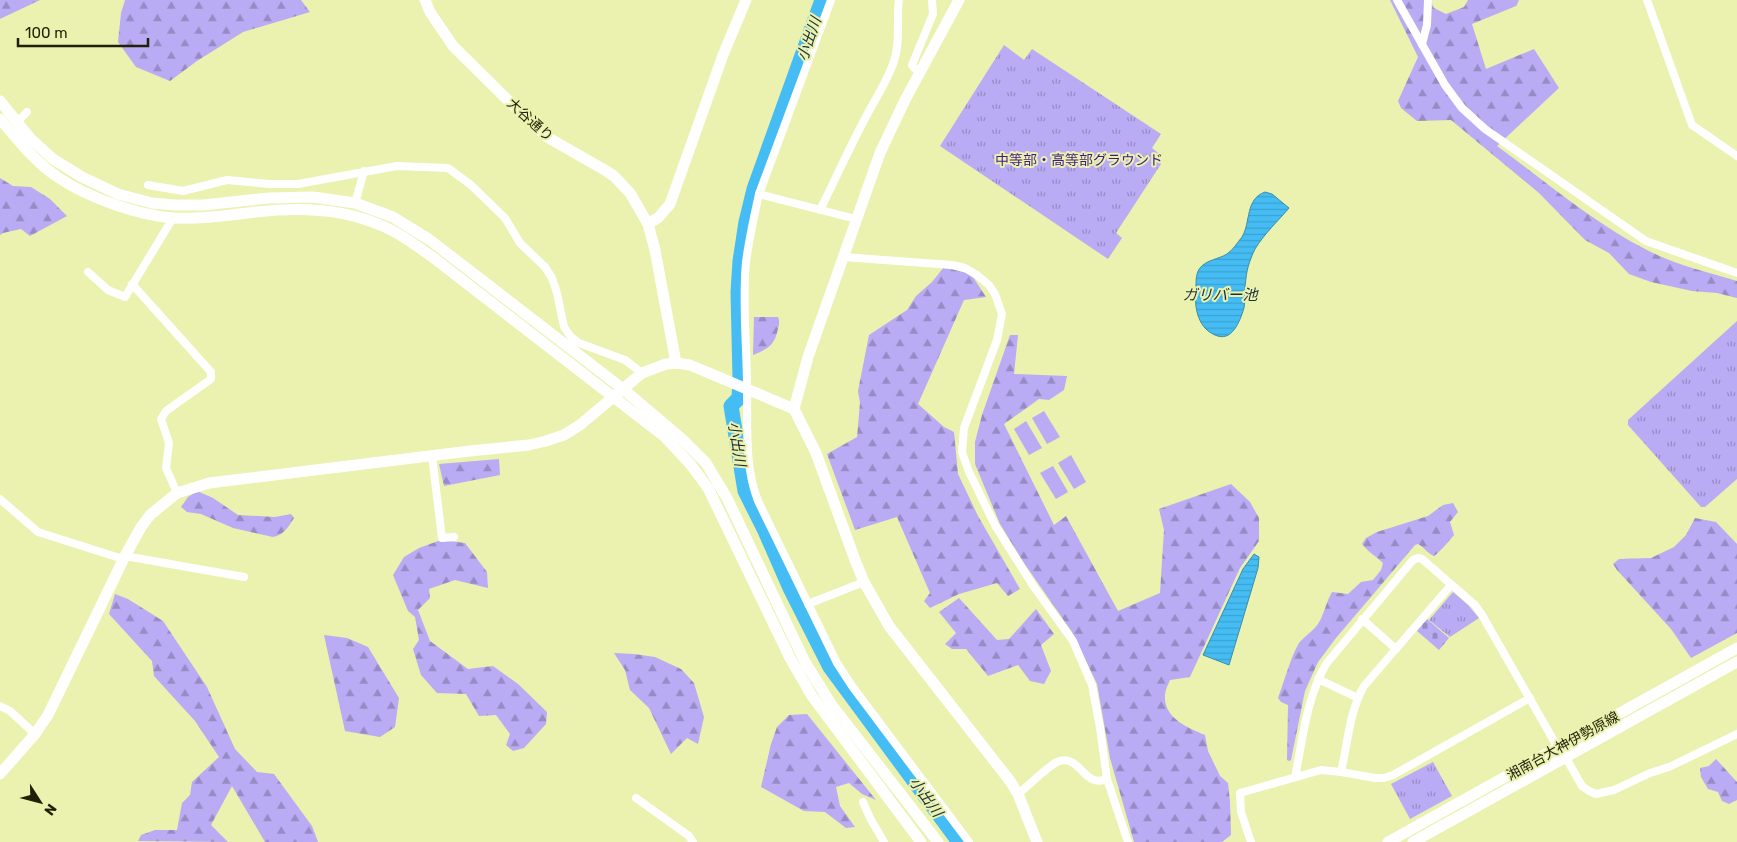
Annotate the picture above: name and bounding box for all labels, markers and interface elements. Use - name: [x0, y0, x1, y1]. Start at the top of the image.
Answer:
- water label: 小出川: [793, 13, 825, 63]
- scale bar: [18, 15, 148, 47]
- text: 100 m: [25, 24, 67, 42]
- street label: 大谷通り: [504, 95, 556, 145]
- park label: 中等部・高等部グラウンド: [995, 152, 1163, 169]
- water label: ガリバー池: [1182, 286, 1259, 304]
- water label: 小出川: [725, 420, 750, 470]
- street label: 湘南台大神伊勢原線: [1504, 708, 1622, 784]
- water label: 小出川: [905, 774, 948, 822]
- north arrow: [15, 777, 65, 827]
- text: N: [40, 800, 60, 818]

